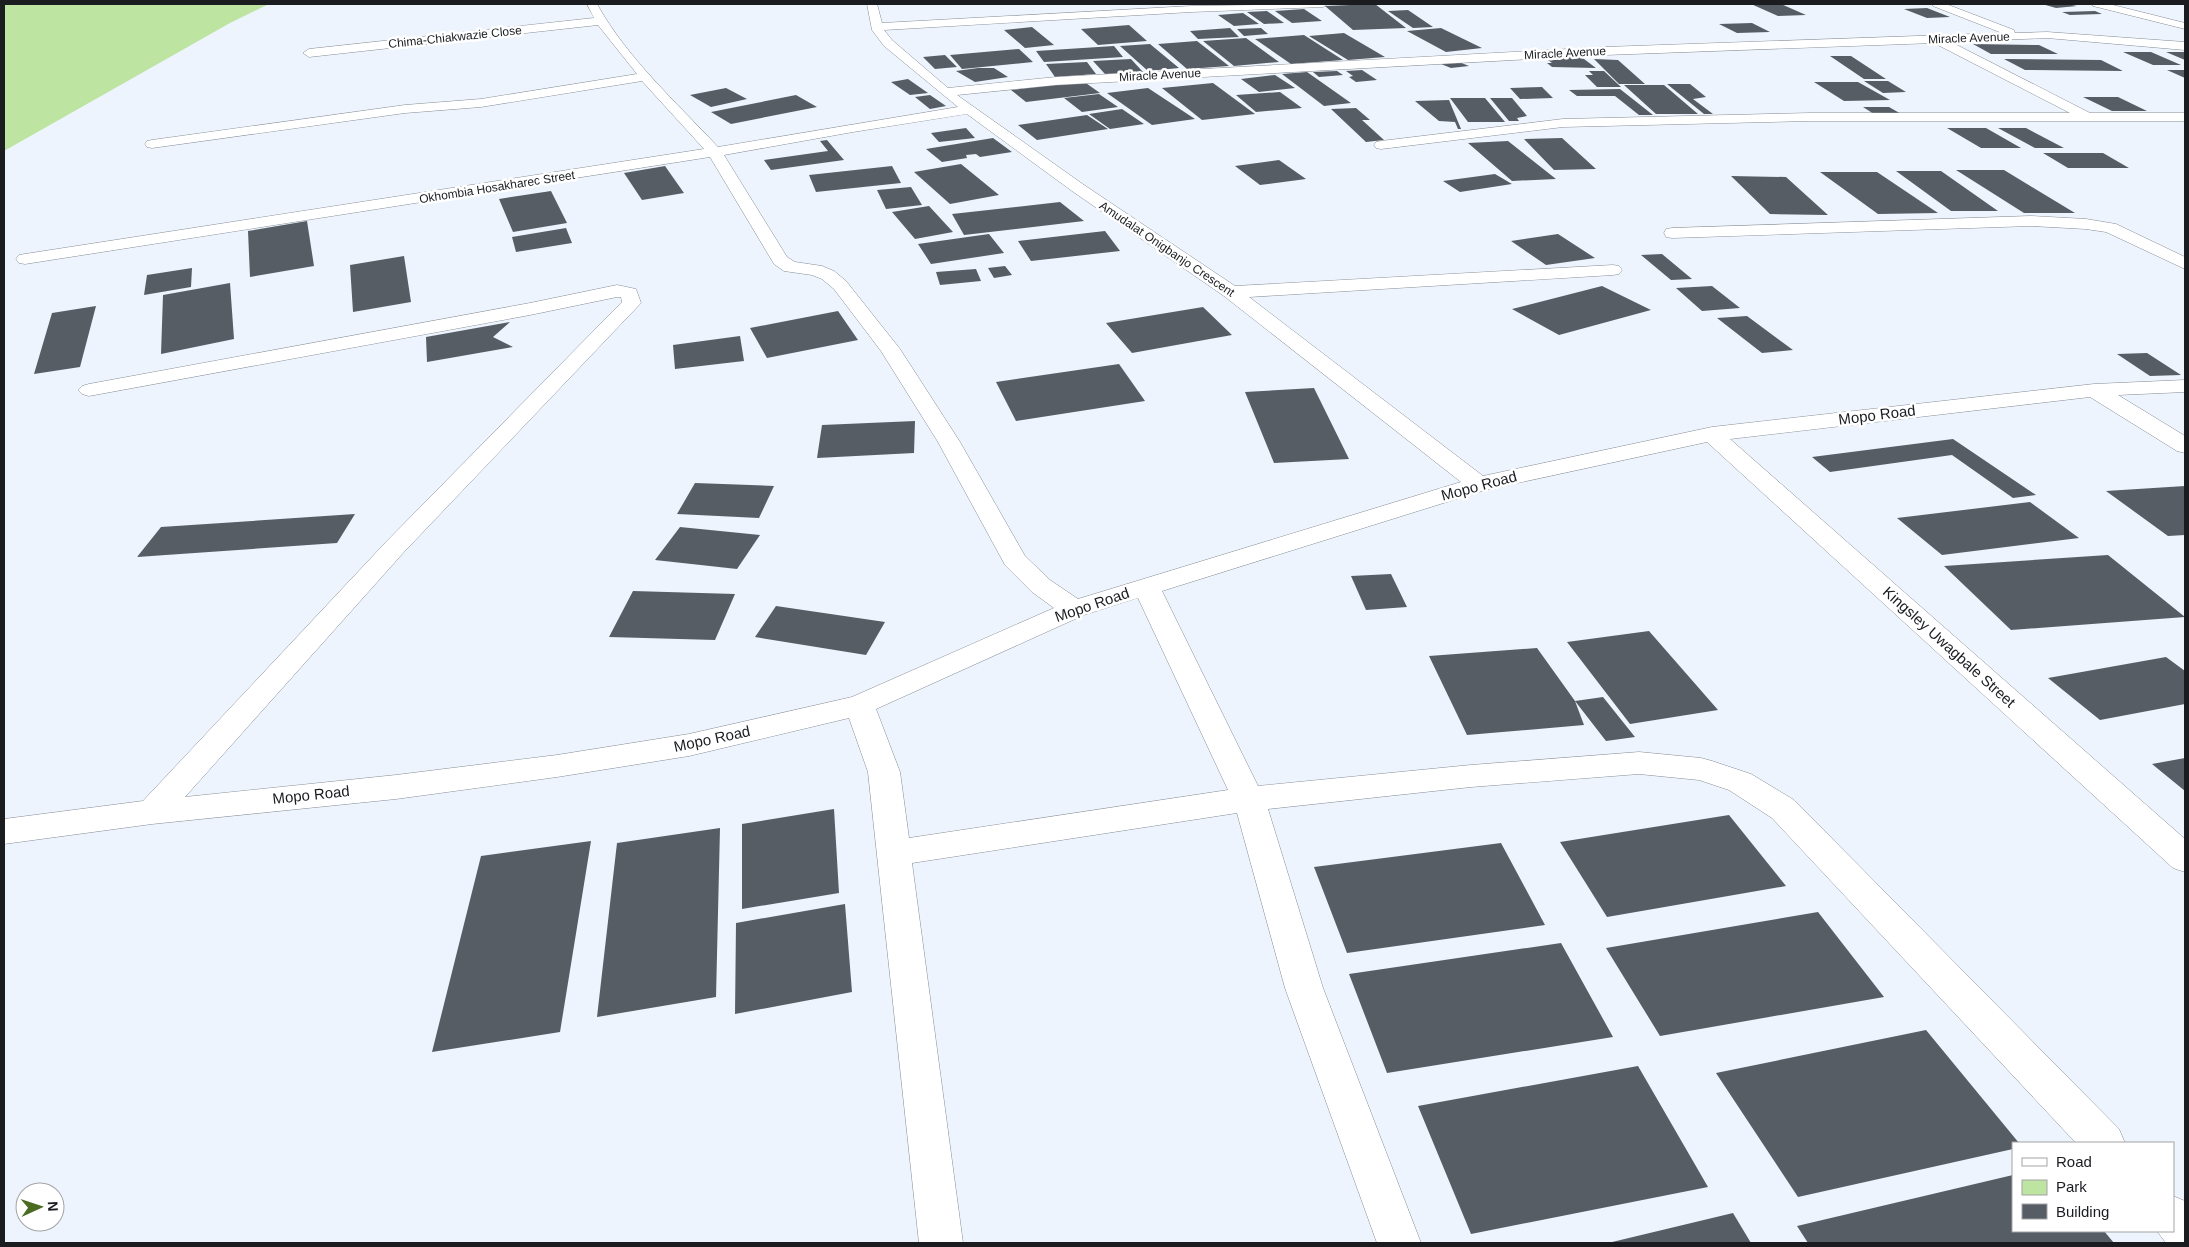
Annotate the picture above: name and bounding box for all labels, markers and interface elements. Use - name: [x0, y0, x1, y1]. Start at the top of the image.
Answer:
- street label: Chima-Chiakwazie Close: [388, 23, 523, 51]
- street label: Miracle Avenue: [1928, 30, 2010, 46]
- street label: Miracle Avenue: [1524, 44, 1607, 62]
- street label: Miracle Avenue: [1119, 66, 1202, 84]
- street label: Okhombia Hosakharec Street: [418, 168, 576, 206]
- street label: Amudalat Onigbanjo Crescent: [1097, 198, 1238, 300]
- street label: Mopo Road: [1837, 401, 1916, 428]
- street label: Mopo Road: [1439, 467, 1519, 504]
- street label: Kingsley Uwagbale Street: [1880, 583, 2019, 711]
- street label: Mopo Road: [1052, 584, 1131, 625]
- street label: Mopo Road: [672, 722, 752, 755]
- street label: Mopo Road: [271, 782, 350, 807]
- legend: [2012, 1142, 2174, 1232]
- text: Road: [2056, 1153, 2092, 1170]
- text: Park: [2056, 1178, 2087, 1195]
- north arrow: [15, 1182, 65, 1232]
- text: N: [45, 1201, 61, 1212]
- text: Building: [2056, 1203, 2109, 1220]

